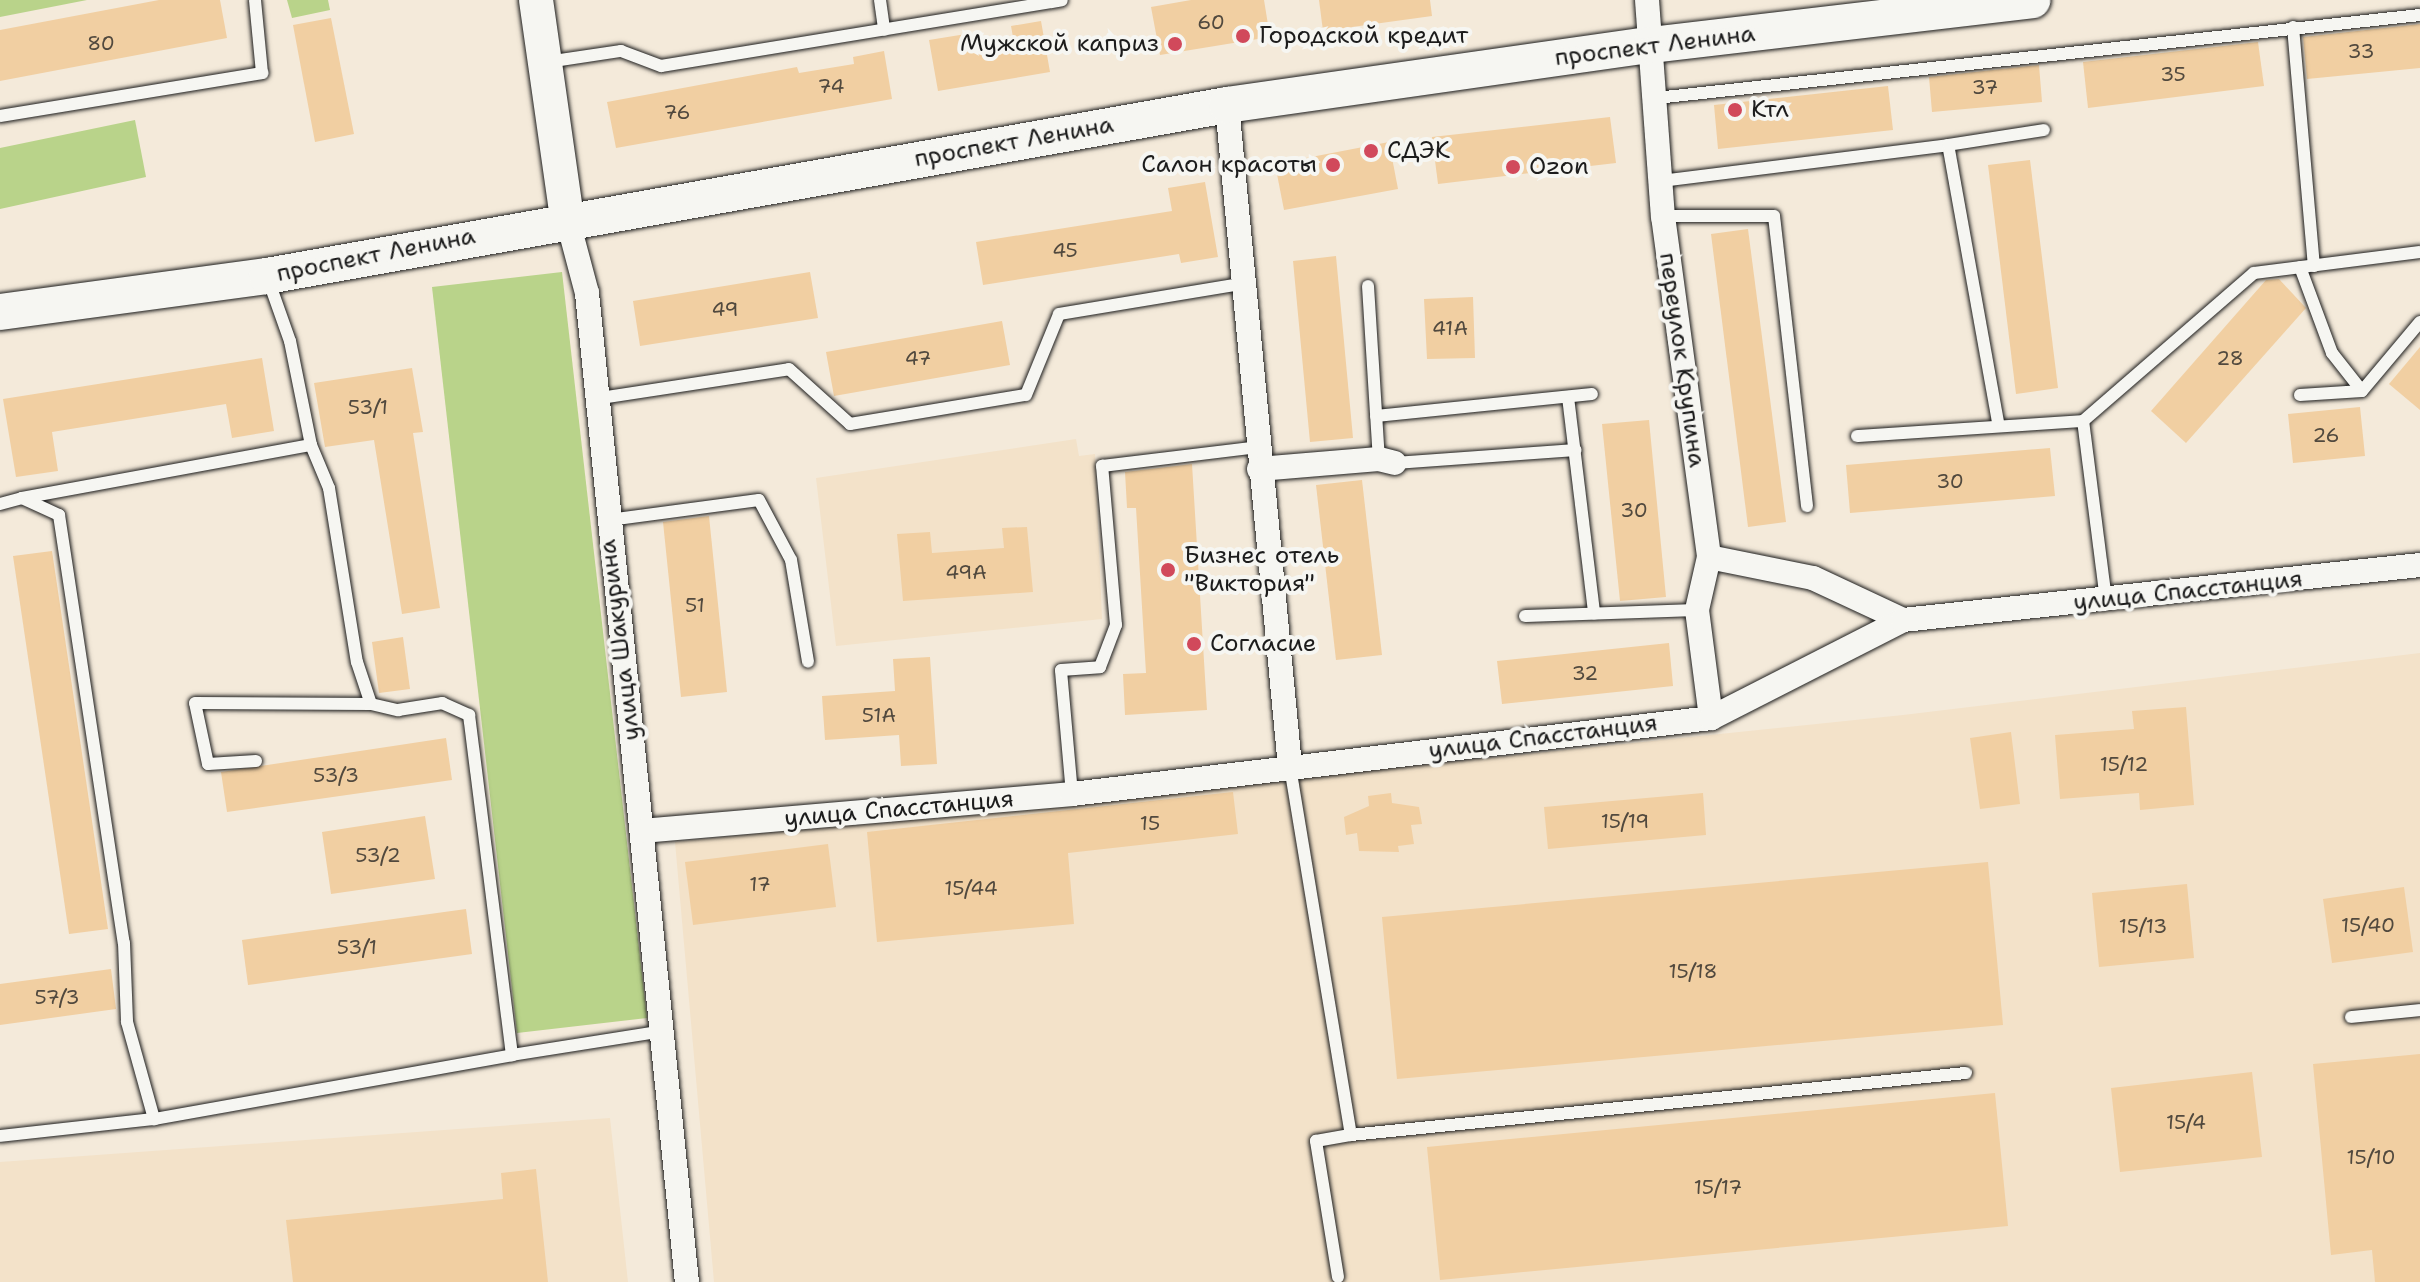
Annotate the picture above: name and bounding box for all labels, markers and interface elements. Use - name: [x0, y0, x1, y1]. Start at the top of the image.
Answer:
- house number: 60: [1197, 10, 1225, 34]
- street label: проспект Ленина: [1553, 19, 1757, 73]
- place label: Городской кредит: [1259, 22, 1468, 50]
- marker: Городской кредит: [1234, 27, 1252, 45]
- place label: Мужской каприз: [960, 30, 1159, 58]
- house number: 80: [87, 31, 115, 55]
- marker: Мужской каприз: [1166, 35, 1184, 53]
- house number: 33: [2348, 39, 2374, 63]
- house number: 35: [2160, 62, 2186, 86]
- house number: 74: [817, 74, 845, 98]
- house number: 37: [1972, 75, 1998, 99]
- place label: Ктл: [1751, 96, 1789, 124]
- house number: 76: [663, 100, 691, 124]
- marker: Ктл: [1726, 101, 1744, 119]
- street label: проспект Ленина: [912, 110, 1116, 174]
- place label: СДЭК: [1387, 137, 1450, 165]
- marker: СДЭК: [1362, 142, 1380, 160]
- place label: Салон красоты: [1141, 151, 1317, 179]
- place label: Ozon: [1529, 153, 1589, 181]
- marker: Салон красоты: [1324, 156, 1342, 174]
- marker: Ozon: [1504, 158, 1522, 176]
- street label: проспект Ленина: [274, 222, 478, 288]
- house number: 45: [1052, 238, 1078, 262]
- street label: переулок Крупина: [1653, 251, 1711, 469]
- house number: 49: [711, 297, 739, 321]
- house number: 41А: [1432, 316, 1468, 340]
- house number: 47: [905, 346, 931, 370]
- house number: 28: [2216, 346, 2244, 370]
- house number: 53/1: [348, 395, 388, 419]
- house number: 26: [2312, 423, 2340, 447]
- house number: 30: [1936, 469, 1964, 493]
- house number: 30: [1620, 498, 1648, 522]
- street label: улица Шакурина: [593, 538, 647, 742]
- place label: Бизнес отель "Виктория": [1184, 542, 1339, 598]
- house number: 49А: [945, 560, 987, 584]
- marker: Бизнес отель "Виктория": [1159, 561, 1177, 579]
- street label: улица Спасстанция: [2072, 565, 2304, 617]
- house number: 51: [685, 593, 705, 617]
- place label: Согласие: [1210, 630, 1316, 658]
- marker: Согласие: [1185, 635, 1203, 653]
- house number: 32: [1572, 661, 1598, 685]
- house number: 51А: [862, 703, 896, 727]
- street label: улица Спасстанция: [1427, 709, 1659, 765]
- house number: 15/12: [2100, 752, 2148, 776]
- house number: 53/3: [313, 763, 359, 787]
- street label: улица Спасстанция: [783, 785, 1015, 833]
- house number: 15/19: [1601, 809, 1649, 833]
- house number: 15: [1140, 811, 1160, 835]
- house number: 53/2: [355, 843, 401, 867]
- house number: 17: [749, 872, 771, 896]
- house number: 15/44: [944, 876, 998, 900]
- house number: 15/40: [2341, 913, 2395, 937]
- house number: 15/13: [2119, 914, 2167, 938]
- house number: 53/1: [337, 935, 377, 959]
- house number: 15/18: [1668, 959, 1718, 983]
- house number: 57/3: [34, 985, 80, 1009]
- house number: 15/4: [2166, 1110, 2206, 1134]
- house number: 15/10: [2347, 1145, 2395, 1169]
- house number: 15/17: [1694, 1175, 1742, 1199]

